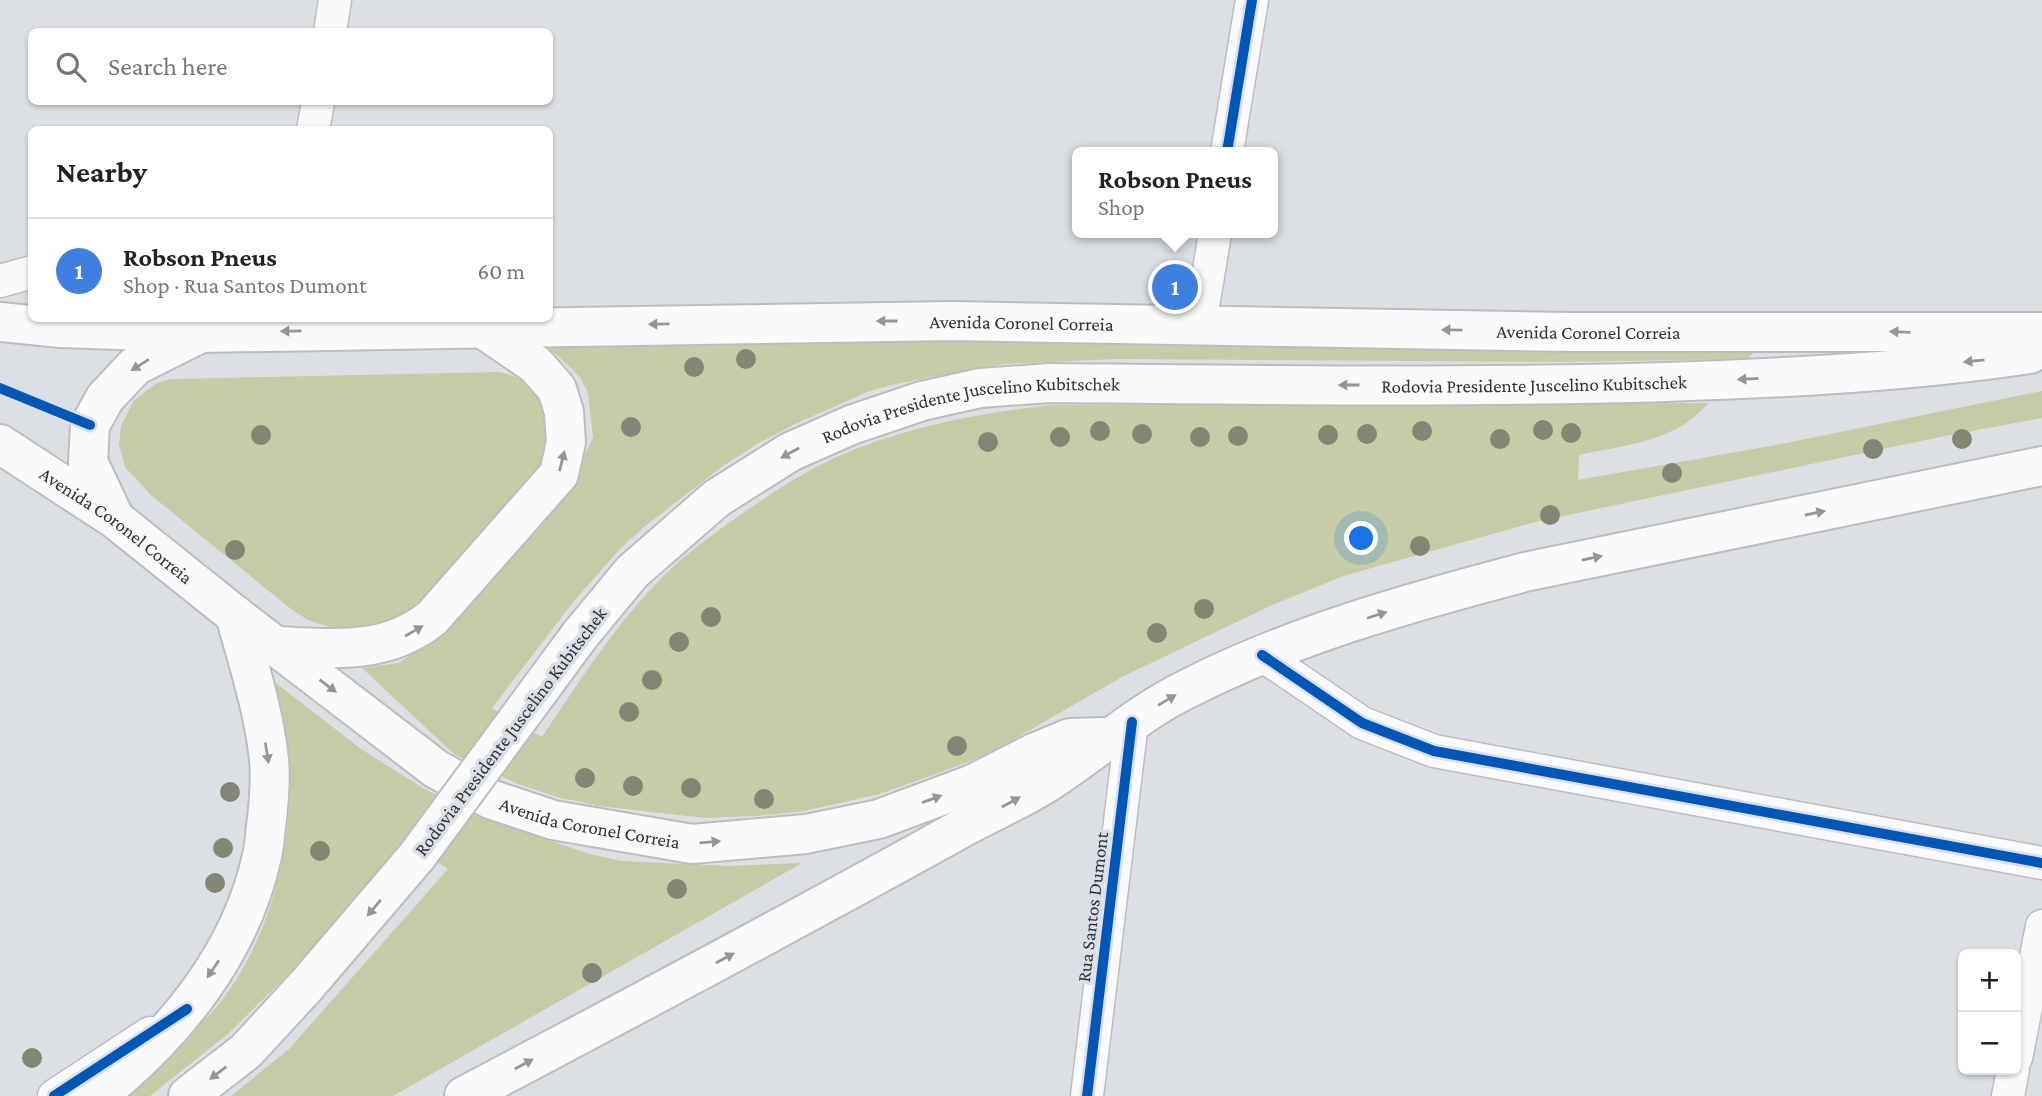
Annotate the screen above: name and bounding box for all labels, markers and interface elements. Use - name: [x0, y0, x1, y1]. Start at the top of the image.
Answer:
- search box: [28, 28, 553, 105]
- icon: search: [52, 48, 90, 86]
- text: Search here: [108, 52, 227, 81]
- popup: [1072, 147, 1278, 238]
- text: Nearby: [56, 155, 147, 188]
- text: Robson Pneus: [1098, 165, 1252, 194]
- text: Shop: [1098, 194, 1145, 220]
- text: Robson Pneus: [123, 243, 277, 272]
- text: 1: [75, 258, 83, 284]
- text: 60 m: [478, 258, 525, 284]
- pin: 1: [1152, 261, 1198, 313]
- text: Shop · Rua Santos Dumont: [123, 272, 367, 298]
- street label: Avenida Coronel Correia: [929, 311, 1114, 335]
- one-way arrow: [875, 315, 897, 327]
- one-way arrow: [648, 318, 670, 330]
- street label: Avenida Coronel Correia: [1496, 321, 1681, 343]
- one-way arrow: [1441, 324, 1463, 336]
- one-way arrow: [280, 325, 302, 337]
- one-way arrow: [1889, 326, 1911, 337]
- one-way arrow: [1963, 355, 1985, 366]
- one-way arrow: [131, 358, 150, 371]
- street label: Rodovia Presidente Juscelino Kubitschek: [1381, 371, 1688, 397]
- street label: Rodovia Presidente Juscelino Kubitschek: [818, 373, 1121, 448]
- one-way arrow: [1736, 373, 1758, 384]
- one-way arrow: [1338, 379, 1360, 391]
- one-way arrow: [780, 447, 800, 459]
- one-way arrow: [557, 450, 568, 472]
- street label: Avenida Coronel Correia: [36, 463, 197, 588]
- one-way arrow: [1804, 507, 1826, 518]
- your location: [1344, 521, 1378, 555]
- one-way arrow: [1581, 553, 1603, 564]
- street label: Rodovia Presidente Juscelino Kubitschek: [410, 602, 611, 860]
- one-way arrow: [1367, 609, 1388, 619]
- one-way arrow: [404, 624, 423, 637]
- one-way arrow: [319, 679, 337, 693]
- one-way arrow: [1158, 694, 1177, 707]
- one-way arrow: [262, 742, 273, 764]
- street label: Avenida Coronel Correia: [497, 793, 682, 853]
- one-way arrow: [922, 794, 943, 805]
- one-way arrow: [1001, 796, 1020, 808]
- street label: Rua Santos Dumont: [1073, 830, 1112, 983]
- one-way arrow: [699, 837, 721, 848]
- one-way arrow: [366, 899, 382, 917]
- map controls: [1958, 949, 2021, 1075]
- button: +: [1958, 949, 2021, 1012]
- one-way arrow: [715, 952, 735, 964]
- one-way arrow: [207, 959, 220, 979]
- button: −: [1958, 1012, 2021, 1075]
- one-way arrow: [514, 1058, 534, 1070]
- one-way arrow: [209, 1065, 226, 1080]

